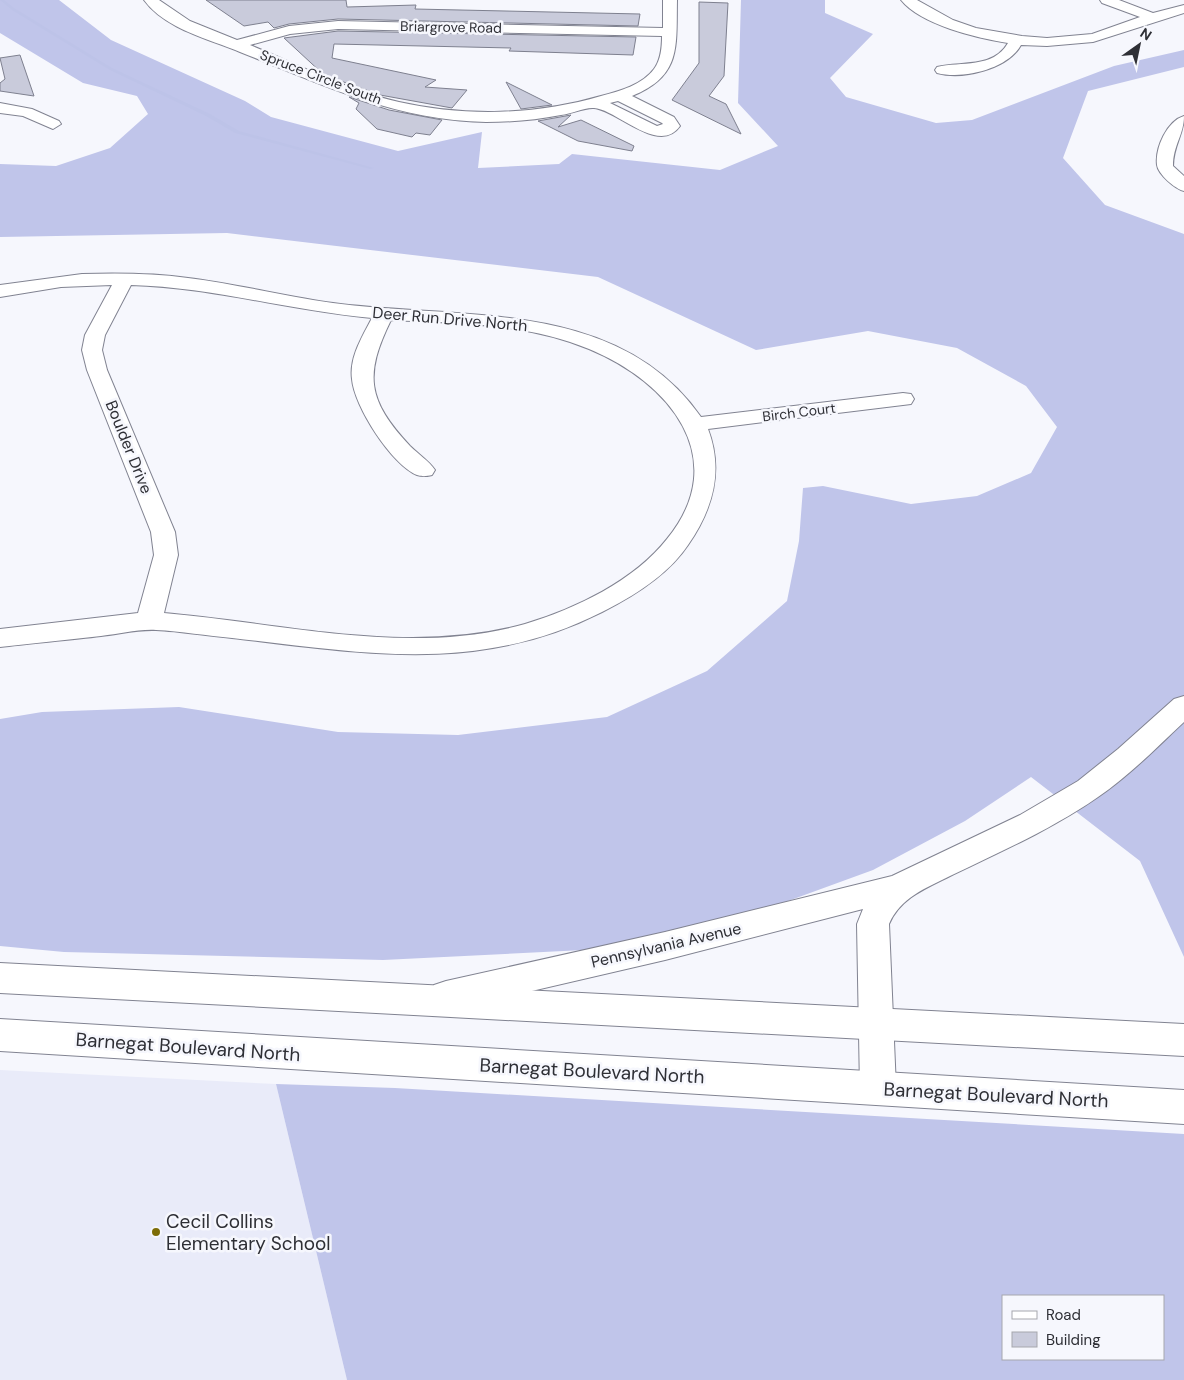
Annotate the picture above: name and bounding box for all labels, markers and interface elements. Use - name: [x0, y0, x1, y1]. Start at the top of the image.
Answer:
- street label: Briargrove Road: [400, 17, 502, 37]
- north arrow: [1114, 20, 1164, 70]
- text: N: [1137, 24, 1155, 44]
- street label: Spruce Circle South: [258, 46, 384, 108]
- street label: Deer Run Drive North: [372, 302, 528, 336]
- street label: Boulder Drive: [101, 397, 157, 497]
- street label: Birch Court: [761, 399, 837, 425]
- street label: Pennsylvania Avenue: [589, 918, 743, 972]
- street label: Barnegat Boulevard North: [75, 1027, 301, 1067]
- street label: Barnegat Boulevard North: [479, 1053, 705, 1089]
- street label: Barnegat Boulevard North: [883, 1077, 1109, 1113]
- place label: Cecil Collins Elementary School: [166, 1209, 330, 1256]
- marker: Cecil Collins Elementary School: [150, 1226, 162, 1238]
- legend: [1002, 1295, 1164, 1360]
- text: Road: [1046, 1305, 1081, 1325]
- text: Building: [1046, 1330, 1101, 1350]

